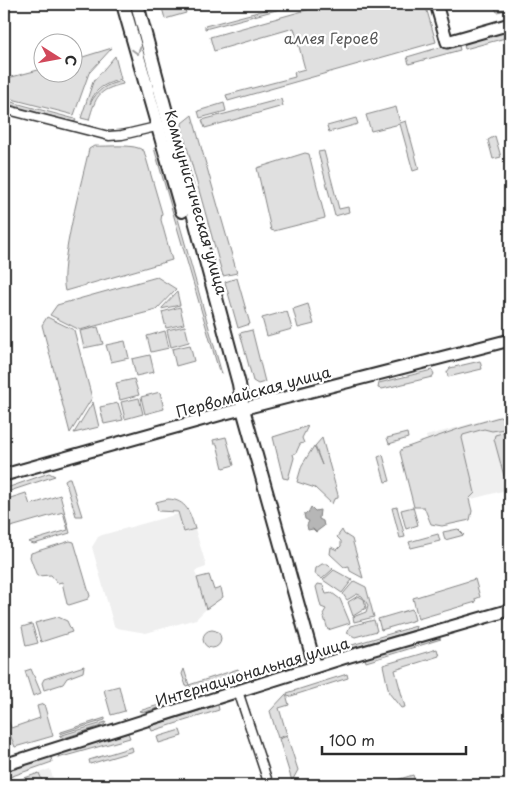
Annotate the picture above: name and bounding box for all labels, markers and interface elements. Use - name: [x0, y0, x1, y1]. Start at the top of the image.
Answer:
- park label: аллея Героев: [284, 26, 378, 49]
- north arrow: [32, 32, 82, 82]
- one-way arrow: [131, 46, 141, 54]
- text: С: [60, 53, 83, 68]
- street label: Коммунистическая улица: [160, 107, 235, 297]
- street label: Первомайская улица: [173, 359, 333, 423]
- street label: Интернациональная улица: [152, 630, 352, 711]
- scale bar: [322, 724, 465, 756]
- text: 100 m: [329, 728, 375, 751]

